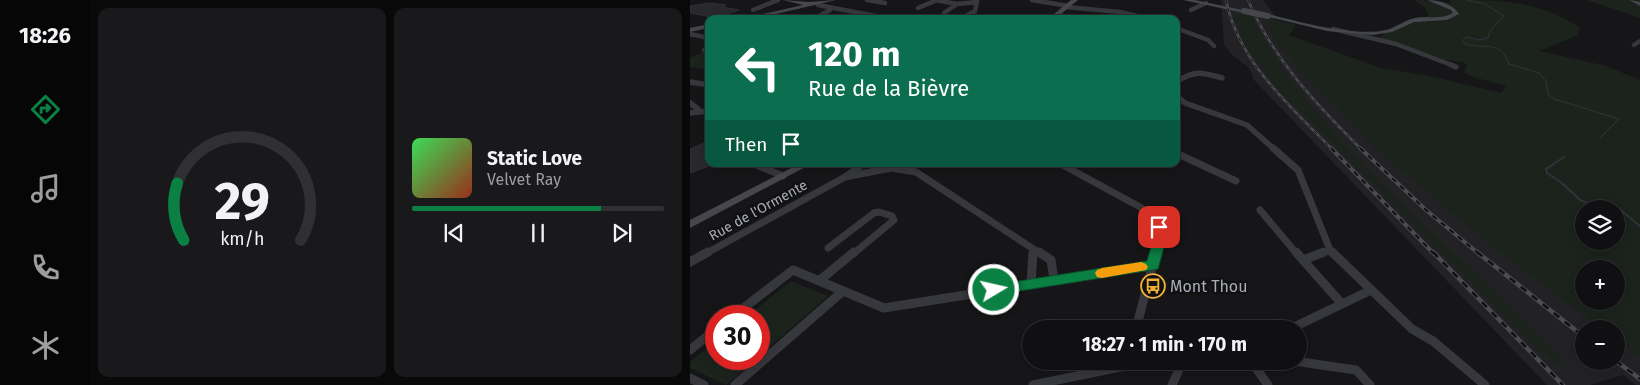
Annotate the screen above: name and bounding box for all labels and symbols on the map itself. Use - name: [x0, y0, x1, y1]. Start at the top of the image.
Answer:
- street label: Rue de l'Ormente: [706, 176, 810, 245]
- pin: [1138, 206, 1180, 248]
- position arrow: [967, 263, 1019, 315]
- bus stop icon: Mont Thou: [1140, 273, 1166, 299]
- place label: Mont Thou: [1170, 277, 1248, 296]
- speed limit sign: 30: [705, 305, 770, 370]

